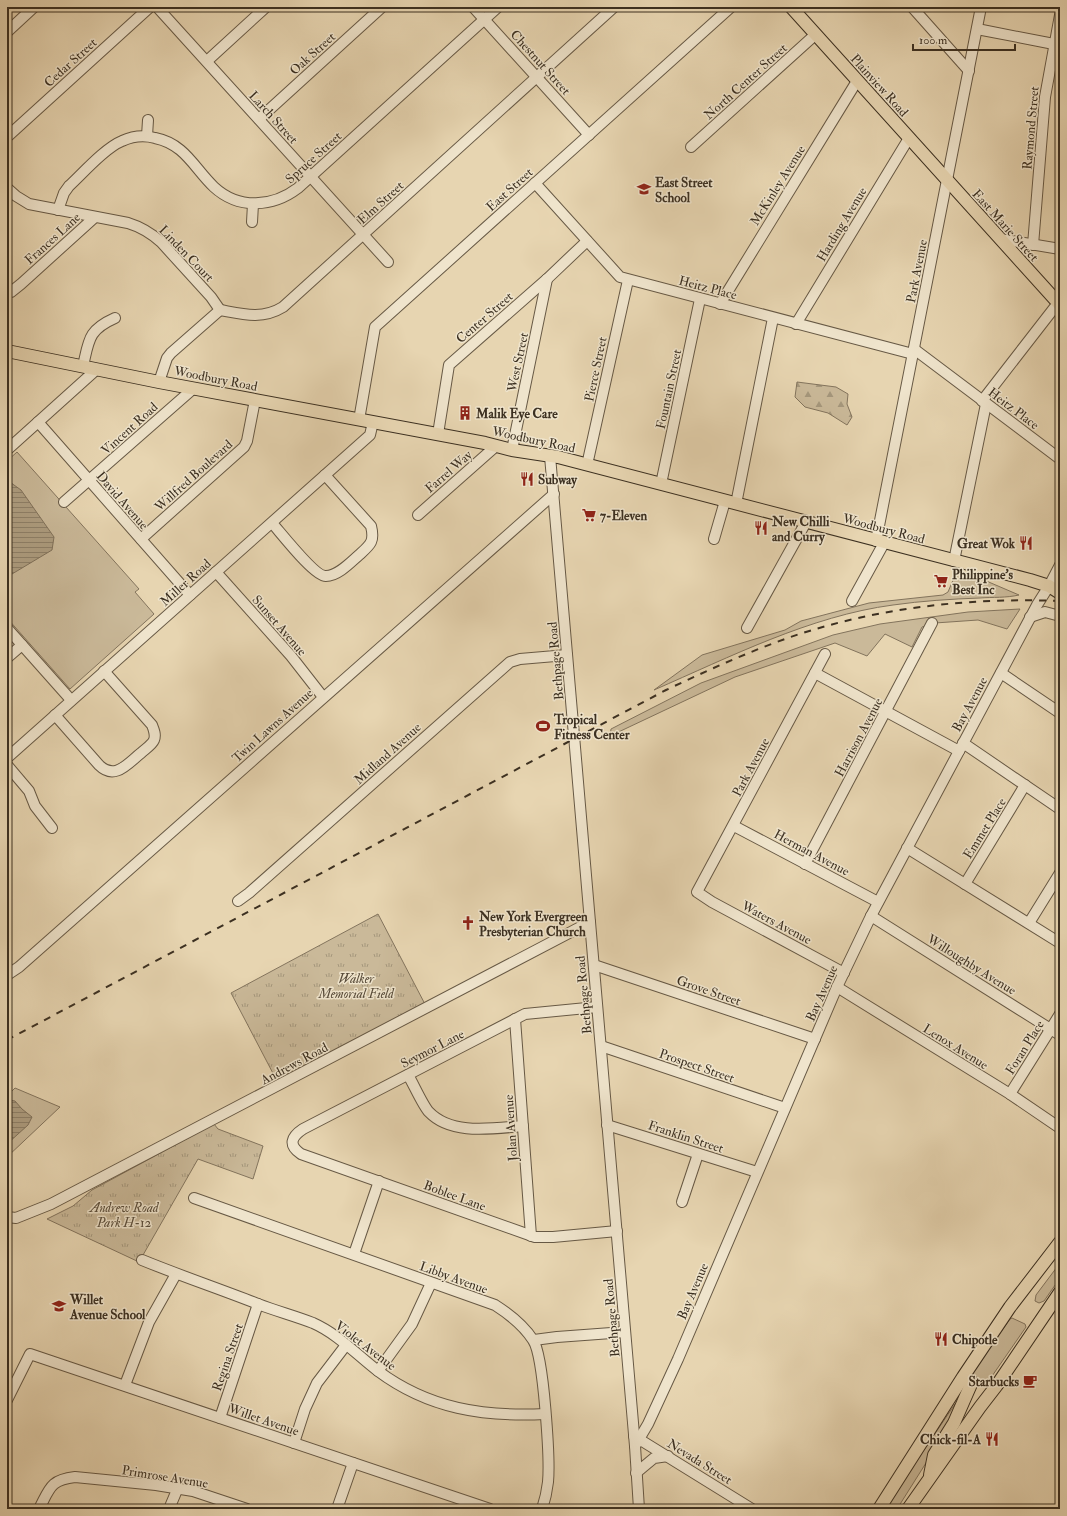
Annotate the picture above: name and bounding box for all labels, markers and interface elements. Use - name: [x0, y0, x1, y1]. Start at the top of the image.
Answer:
- scale bar: [913, 26, 1015, 52]
- street label: Chestnut Street: [507, 27, 574, 99]
- street label: Oak Street: [286, 29, 339, 79]
- text: 100 m: [919, 33, 948, 48]
- street label: Cedar Street: [41, 35, 100, 91]
- street label: North Center Street: [701, 40, 791, 123]
- street label: Plainview Road: [847, 51, 912, 121]
- street label: Raymond Street: [1019, 86, 1044, 171]
- street label: Larch Street: [245, 88, 301, 147]
- street label: Spruce Street: [282, 128, 346, 188]
- street label: McKinley Avenue: [747, 142, 810, 229]
- street label: East Street: [483, 165, 536, 215]
- place label: East Street School: [655, 175, 713, 206]
- street label: Elm Street: [354, 178, 407, 228]
- school or university icon: East Street School: [636, 181, 652, 197]
- street label: Harding Avenue: [813, 184, 871, 265]
- street label: East Marie Street: [969, 186, 1042, 265]
- street label: Frances Lane: [22, 209, 84, 268]
- street label: Linden Court: [155, 222, 217, 285]
- street label: Park Avenue: [903, 238, 931, 304]
- street label: Heitz Place: [677, 273, 739, 304]
- street label: Center Street: [453, 289, 516, 347]
- street label: West Street: [504, 331, 532, 394]
- street label: Pierce Street: [581, 335, 611, 403]
- street label: Fountain Street: [653, 348, 685, 431]
- street label: Woodbury Road: [172, 363, 259, 396]
- street label: Heitz Place: [985, 384, 1042, 433]
- street label: Vincent Road: [98, 399, 162, 458]
- building icon: Malik Eye Care: [457, 405, 473, 421]
- place label: Malik Eye Care: [475, 406, 558, 423]
- street label: Woodbury Road: [490, 423, 577, 458]
- street label: Willfred Boulevard: [151, 436, 236, 516]
- street label: Farrel Way: [422, 447, 476, 497]
- street label: David Avenue: [93, 468, 152, 533]
- restaurant icon: Subway: [519, 471, 535, 487]
- place label: Subway: [538, 472, 578, 489]
- supermarket icon: 7-Eleven: [581, 507, 597, 523]
- place label: 7-Eleven: [600, 508, 647, 524]
- street label: Woodbury Road: [840, 510, 927, 549]
- place label: New Chilli and Curry: [771, 514, 830, 546]
- restaurant icon: New Chilli and Curry: [753, 520, 769, 536]
- restaurant icon: Great Wok: [1018, 535, 1034, 551]
- place label: Great Wok: [957, 536, 1016, 552]
- street label: Miller Road: [157, 555, 215, 610]
- place label: Philippine's Best Inc: [952, 567, 1013, 598]
- supermarket icon: Philippine's Best Inc: [933, 573, 949, 589]
- street label: Sunset Avenue: [249, 592, 310, 660]
- street label: Bethpage Road: [545, 620, 568, 701]
- street label: Bay Avenue: [949, 674, 992, 735]
- street label: Twin Lawns Avenue: [229, 685, 317, 766]
- street label: Harrison Avenue: [831, 695, 887, 780]
- place label: Tropical Fitness Center: [553, 712, 631, 743]
- sports icon: Tropical Fitness Center: [535, 718, 551, 734]
- street label: Midland Avenue: [351, 719, 425, 788]
- street label: Park Avenue: [729, 735, 773, 800]
- street label: Emmet Place: [960, 795, 1010, 862]
- street label: Herman Avenue: [771, 826, 853, 880]
- street label: Waters Avenue: [738, 897, 815, 948]
- place label: New York Evergreen Presbyterian Church: [478, 909, 588, 941]
- church icon: New York Evergreen Presbyterian Church: [460, 915, 476, 931]
- street label: Willoughby Avenue: [923, 931, 1019, 1000]
- street label: Bethpage Road: [573, 954, 596, 1035]
- street label: Bay Avenue: [802, 962, 843, 1024]
- park label: Walker Memorial Field: [317, 971, 395, 1002]
- street label: Grove Street: [674, 972, 743, 1009]
- street label: Foran Place: [1002, 1017, 1048, 1078]
- street label: Lenox Avenue: [920, 1021, 991, 1073]
- street label: Seymor Lane: [398, 1026, 468, 1073]
- street label: Andrews Road: [257, 1039, 331, 1089]
- street label: Prospect Street: [657, 1046, 736, 1087]
- street label: Jolan Avenue: [501, 1093, 521, 1163]
- street label: Franklin Street: [646, 1117, 725, 1157]
- street label: Boblee Lane: [421, 1177, 488, 1215]
- park label: Andrew Road Park H-12: [88, 1200, 160, 1231]
- street label: Libby Avenue: [417, 1258, 491, 1299]
- street label: Bay Avenue: [674, 1260, 713, 1322]
- street label: Bethpage Road: [601, 1277, 624, 1358]
- place label: Willet Avenue School: [69, 1292, 146, 1323]
- school or university icon: Willet Avenue School: [51, 1298, 67, 1314]
- street label: Violet Avenue: [332, 1318, 399, 1374]
- street label: Regina Street: [209, 1321, 247, 1393]
- restaurant icon: Chipotle: [933, 1331, 949, 1347]
- place label: Chipotle: [952, 1332, 998, 1349]
- cafe icon: Starbucks: [1022, 1373, 1038, 1389]
- place label: Starbucks: [968, 1374, 1020, 1390]
- street label: Willet Avenue: [225, 1400, 301, 1440]
- restaurant icon: Chick-fil-A: [984, 1431, 1000, 1447]
- place label: Chick-fil-A: [920, 1432, 982, 1448]
- street label: Nevada Street: [664, 1436, 735, 1488]
- street label: Primrose Avenue: [121, 1462, 210, 1492]

